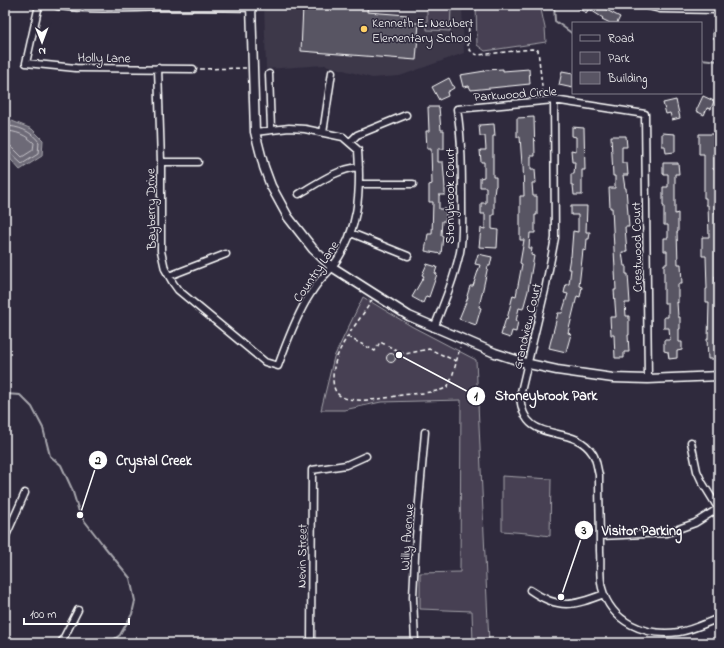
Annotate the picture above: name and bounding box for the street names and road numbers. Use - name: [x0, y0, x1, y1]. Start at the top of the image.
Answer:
- street label: Holly Lane: [77, 49, 131, 69]
- street label: Parkwood Circle: [473, 82, 557, 107]
- street label: Stonybrook Court: [441, 147, 461, 244]
- street label: Bayberry Drive: [141, 168, 163, 251]
- street label: Crestwood Court: [627, 201, 648, 292]
- street label: Country Lane: [289, 237, 345, 307]
- street label: Grandview Court: [508, 281, 547, 371]
- street label: Willy Avenue: [396, 503, 420, 571]
- street label: Nevin Street: [292, 523, 313, 588]

